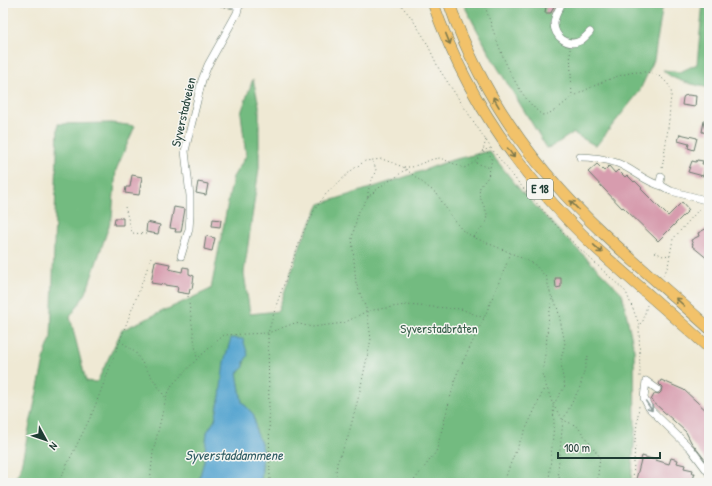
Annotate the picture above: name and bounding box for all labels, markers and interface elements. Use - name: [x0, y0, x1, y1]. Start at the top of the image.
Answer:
- one-way arrow: [444, 33, 452, 45]
- street label: Syverstadveien: [166, 75, 200, 149]
- one-way arrow: [491, 96, 499, 108]
- one-way arrow: [507, 147, 515, 158]
- road number: E 18: [527, 179, 553, 199]
- one-way arrow: [569, 200, 579, 210]
- one-way arrow: [592, 244, 602, 253]
- one-way arrow: [675, 298, 685, 307]
- park label: Syverstadbråten: [400, 319, 478, 337]
- one-way arrow: [645, 400, 653, 411]
- north arrow: [26, 420, 66, 460]
- scale bar: [558, 434, 660, 460]
- text: 100 m: [564, 439, 590, 456]
- text: N: [46, 440, 61, 453]
- water label: Syverstaddammene: [185, 445, 284, 465]

